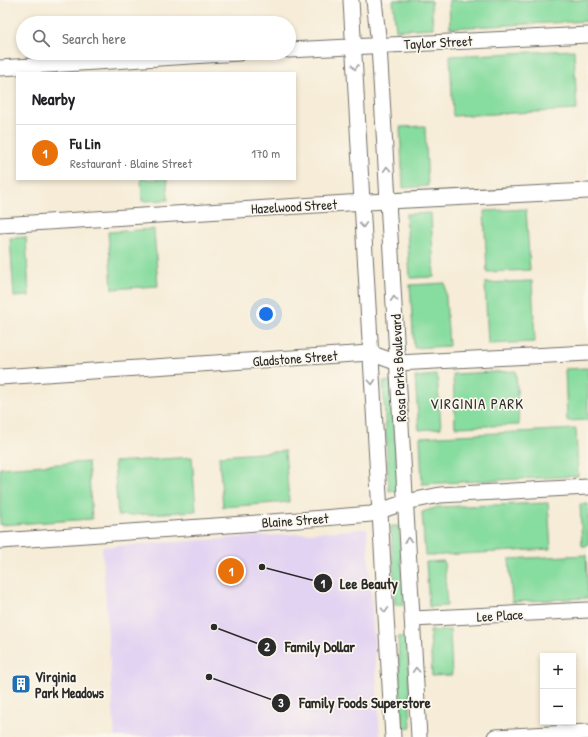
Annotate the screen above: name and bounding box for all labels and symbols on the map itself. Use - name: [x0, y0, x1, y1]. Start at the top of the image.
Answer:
- street label: Taylor Street: [403, 31, 473, 54]
- one-way arrow: [350, 64, 359, 70]
- one-way arrow: [382, 166, 391, 172]
- street label: Hazelwood Street: [250, 194, 338, 218]
- one-way arrow: [358, 222, 367, 228]
- one-way arrow: [390, 296, 399, 302]
- your location: [256, 304, 276, 324]
- street label: Rosa Parks Boulevard: [386, 313, 410, 422]
- street label: Gladstone Street: [252, 346, 338, 370]
- one-way arrow: [368, 379, 376, 385]
- district label: VIRGINIA PARK: [430, 393, 524, 414]
- street label: Blaine Street: [261, 508, 329, 532]
- one-way arrow: [403, 537, 412, 543]
- pin: 1: [218, 556, 244, 586]
- callout: Lee Beauty: [313, 570, 406, 597]
- text: Lee Beauty: [340, 573, 399, 595]
- text: 1: [321, 575, 326, 592]
- street label: Lee Place: [476, 604, 524, 626]
- one-way arrow: [381, 607, 390, 613]
- callout: Family Dollar: [257, 634, 363, 661]
- text: Family Dollar: [284, 636, 355, 658]
- text: 2: [264, 638, 270, 655]
- place label: Virginia Park Meadows: [35, 667, 105, 702]
- one-way arrow: [411, 667, 420, 673]
- building icon: Virginia Park Meadows: [10, 673, 32, 695]
- callout: Family Foods Superstore: [271, 690, 438, 717]
- text: Family Foods Superstore: [298, 692, 431, 714]
- text: 3: [278, 694, 284, 711]

